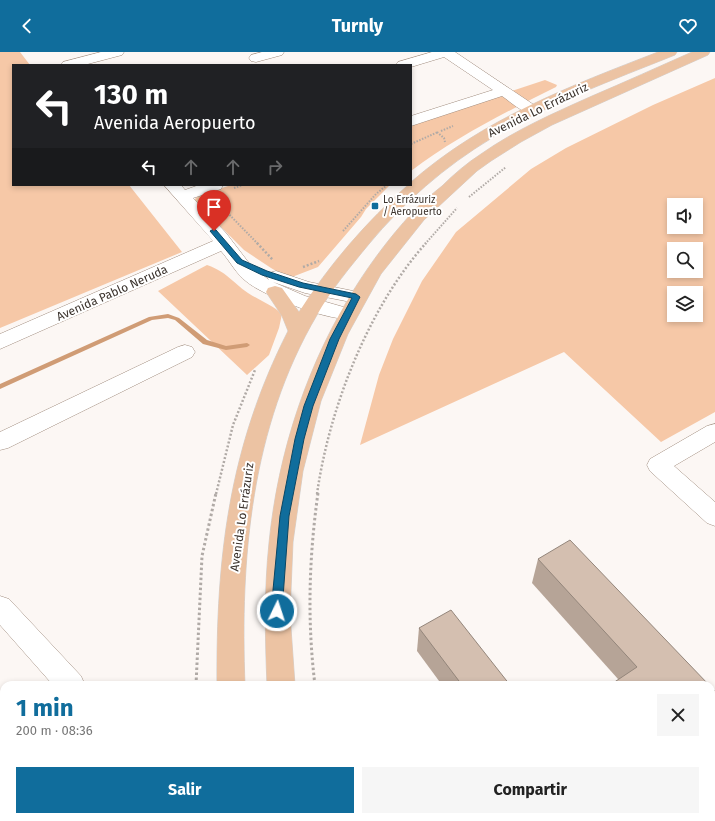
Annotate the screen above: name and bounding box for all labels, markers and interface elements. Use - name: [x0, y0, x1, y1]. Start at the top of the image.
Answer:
- icon: back: [16, 15, 38, 37]
- text: Turnly: [332, 15, 383, 37]
- icon: heart: [677, 15, 699, 37]
- text: 130 m: [94, 78, 168, 111]
- icon: left: [28, 80, 80, 132]
- street label: Avenida Lo Errázuriz: [486, 80, 590, 140]
- text: Avenida Aeropuerto: [94, 112, 256, 134]
- icon: left: [138, 156, 160, 178]
- icon: ahead: [180, 156, 202, 178]
- icon: ahead: [222, 156, 244, 178]
- icon: right: [264, 156, 286, 178]
- pin: [197, 190, 231, 231]
- place label: Lo Errázuriz / Aeropuerto: [383, 194, 442, 218]
- icon: arrive: [203, 196, 225, 218]
- map controls: [667, 198, 703, 322]
- button: sound: [667, 198, 703, 234]
- marker: Lo Errázuriz / Aeropuerto: [370, 201, 380, 211]
- button: search: [667, 242, 703, 278]
- street label: Avenida Pablo Neruda: [54, 262, 170, 324]
- button: layers: [667, 286, 703, 322]
- street label: Avenida Lo Errázuriz: [227, 462, 257, 572]
- position arrow: [256, 590, 298, 632]
- text: 1 min: [16, 694, 74, 722]
- button: close: [657, 694, 699, 736]
- text: 200 m · 08:36: [16, 723, 93, 738]
- button: Salir: [16, 767, 354, 813]
- button: Compartir: [362, 767, 699, 813]

